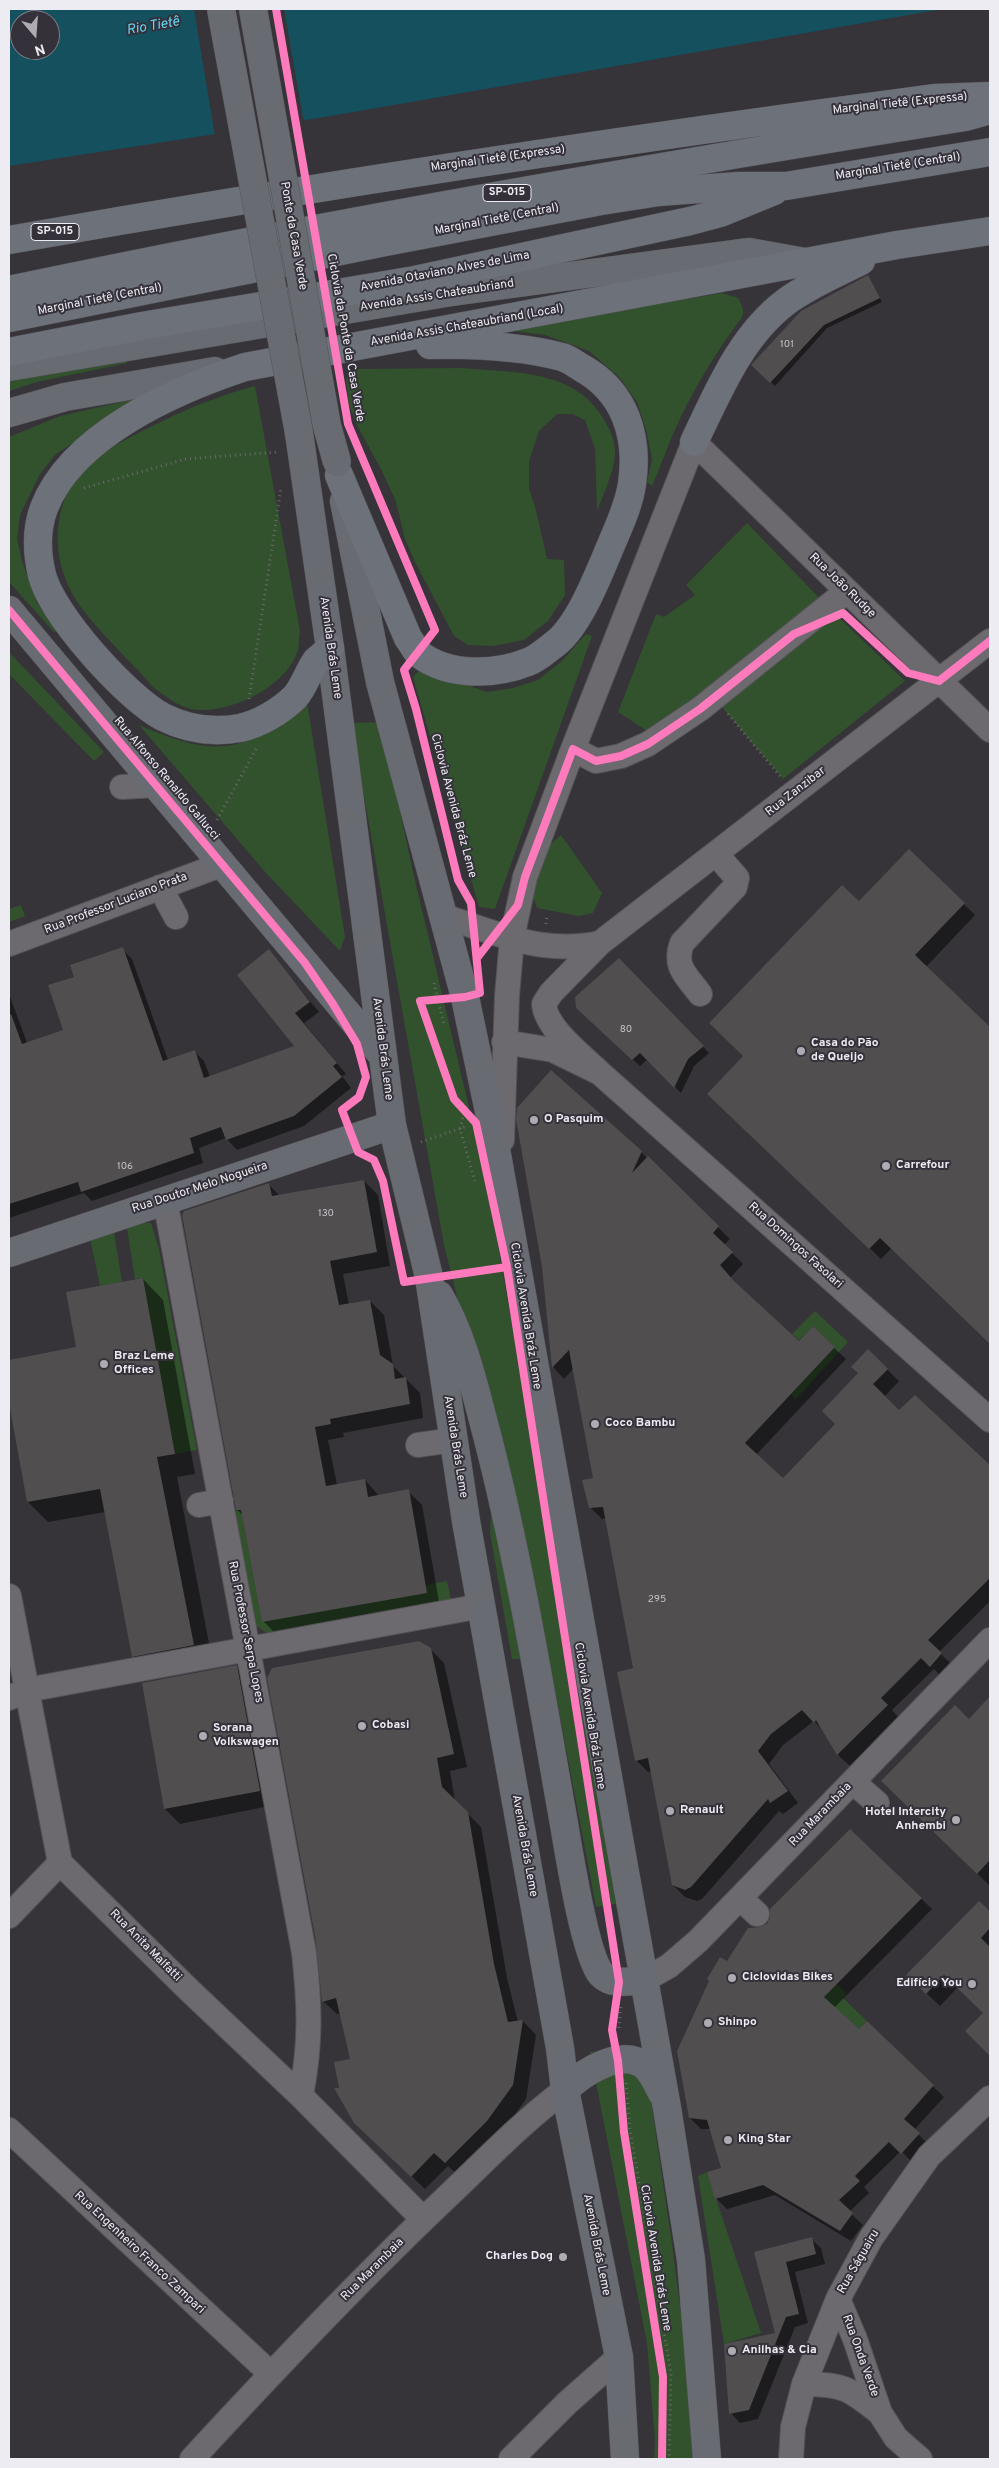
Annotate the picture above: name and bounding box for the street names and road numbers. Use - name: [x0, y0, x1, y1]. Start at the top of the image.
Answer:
- street label: Marginal Tietê (Expressa): [832, 90, 968, 118]
- street label: Marginal Tietê (Expressa): [430, 142, 566, 176]
- street label: Marginal Tietê (Central): [835, 150, 961, 184]
- street label: Ponte da Casa Verde: [276, 181, 310, 291]
- road number: SP-015: [483, 184, 531, 202]
- street label: Marginal Tietê (Central): [434, 201, 560, 239]
- road number: SP-015: [31, 223, 79, 240]
- street label: Avenida Otaviano Alves de Lima: [359, 249, 531, 295]
- street label: Ciclovia da Ponte da Casa Verde: [323, 253, 367, 423]
- street label: Avenida Assis Chateaubriand: [359, 277, 515, 315]
- street label: Marginal Tietê (Central): [37, 281, 163, 319]
- street label: Avenida Assis Chateaubriand (Local): [369, 302, 565, 350]
- street label: Rua João Rudge: [806, 551, 878, 621]
- street label: Avenida Brás Leme: [316, 596, 344, 700]
- street label: Rua Alfonso Renaldo Gallucci: [110, 714, 222, 844]
- street label: Ciclovia Avenida Bráz Leme: [427, 732, 479, 880]
- street label: Rua Zanzibar: [763, 764, 829, 820]
- street label: Rua Professor Luciano Prata: [43, 870, 189, 938]
- street label: Avenida Brás Leme: [369, 997, 395, 1101]
- street label: Rua Doutor Melo Nogueira: [130, 1159, 270, 1217]
- street label: Rua Domingos Fasolari: [745, 1200, 845, 1292]
- street label: Ciclovia Avenida Bráz Leme: [506, 1241, 544, 1391]
- street label: Avenida Brás Leme: [440, 1395, 470, 1499]
- street label: Rua Professor Serpa Lopes: [224, 1560, 266, 1704]
- street label: Ciclovia Avenida Bráz Leme: [570, 1641, 608, 1791]
- street label: Rua Marambaia: [787, 1780, 855, 1850]
- street label: Avenida Brás Leme: [508, 1794, 540, 1898]
- street label: Rua Anita Malfatti: [106, 1907, 184, 1985]
- street label: Ciclovia Avenida Brás Leme: [636, 2184, 674, 2332]
- street label: Rua Engenheiro Franco Zampari: [71, 2189, 207, 2317]
- street label: Avenida Brás Leme: [579, 2193, 613, 2297]
- street label: Rua Ságuairu: [835, 2227, 883, 2297]
- street label: Rua Marambaia: [339, 2236, 407, 2304]
- street label: Rua Onda Verde: [838, 2313, 882, 2399]

